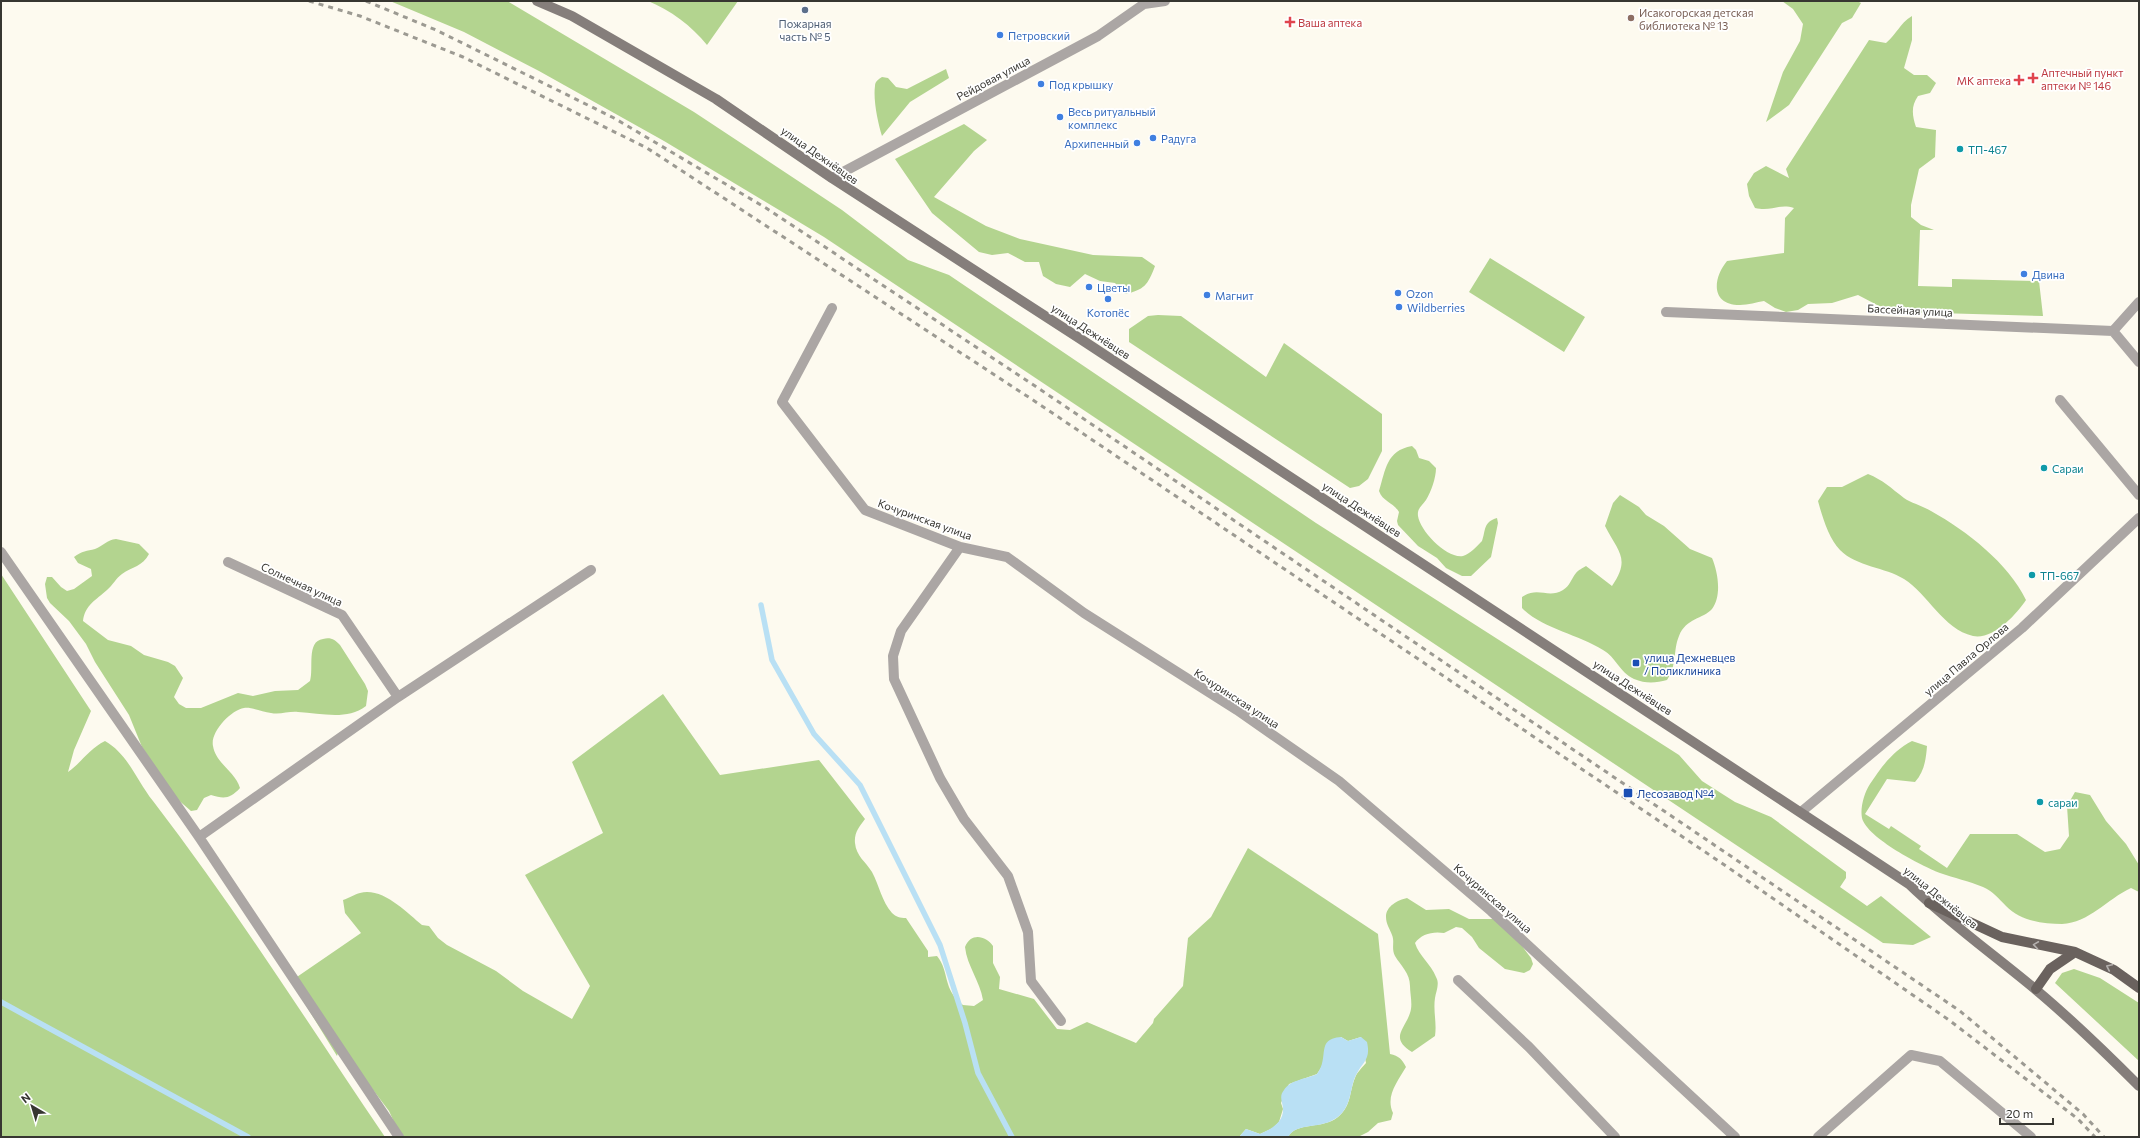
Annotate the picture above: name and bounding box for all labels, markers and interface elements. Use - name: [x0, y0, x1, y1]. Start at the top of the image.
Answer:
- marker: Пожарная часть № 5: [800, 5, 810, 15]
- place label: Исакогорская детская библиотека № 13: [1639, 6, 1753, 32]
- marker: Исакогорская детская библиотека № 13: [1626, 13, 1636, 23]
- place label: Ваша аптека: [1298, 16, 1362, 29]
- place label: Пожарная часть № 5: [778, 17, 832, 43]
- marker: Ваша аптека: [1285, 17, 1295, 27]
- place label: Петровский: [1008, 29, 1070, 42]
- marker: Петровский: [995, 30, 1005, 40]
- street label: Рейдовая улица: [954, 53, 1032, 103]
- place label: Аптечный пункт аптеки № 146: [2041, 66, 2124, 92]
- marker: Аптечный пункт аптеки № 146: [2028, 73, 2038, 83]
- place label: МК аптека: [1957, 74, 2011, 87]
- marker: МК аптека: [2014, 75, 2024, 85]
- place label: Под крышку: [1049, 78, 1114, 91]
- marker: Под крышку: [1036, 79, 1046, 89]
- place label: Весь ритуальный комплекс: [1068, 105, 1156, 131]
- marker: Весь ритуальный комплекс: [1055, 112, 1065, 122]
- street label: улица Дежнёвцев: [779, 123, 861, 187]
- place label: Радуга: [1161, 132, 1196, 145]
- marker: Радуга: [1148, 133, 1158, 143]
- place label: Архипенный: [1064, 137, 1129, 150]
- marker: Архипенный: [1132, 138, 1142, 148]
- place label: ТП-467: [1968, 143, 2007, 156]
- marker: ТП-467: [1955, 144, 1965, 154]
- place label: Двина: [2032, 268, 2065, 281]
- marker: Двина: [2019, 269, 2029, 279]
- place label: Цветы: [1097, 281, 1130, 294]
- marker: Цветы: [1084, 282, 1094, 292]
- place label: Ozon: [1406, 287, 1433, 300]
- marker: Ozon: [1393, 288, 1403, 298]
- place label: Магнит: [1215, 289, 1254, 302]
- marker: Магнит: [1202, 290, 1212, 300]
- marker: Котопёс: [1103, 294, 1113, 304]
- street label: улица Дежнёвцев: [1049, 301, 1133, 361]
- place label: Wildberries: [1407, 301, 1465, 314]
- street label: Бассейная улица: [1867, 301, 1953, 319]
- marker: Wildberries: [1394, 302, 1404, 312]
- place label: Котопёс: [1087, 306, 1129, 319]
- place label: Сараи: [2052, 462, 2084, 475]
- marker: Сараи: [2039, 463, 2049, 473]
- street label: улица Дежнёвцев: [1320, 479, 1404, 539]
- street label: Кочуринская улица: [876, 496, 974, 542]
- street label: Солнечная улица: [259, 559, 345, 609]
- place label: ТП-667: [2040, 569, 2079, 582]
- marker: ТП-667: [2027, 570, 2037, 580]
- street label: улица Павла Орлова: [1921, 620, 2011, 698]
- place label: улица Дежневцев / Поликлиника: [1644, 651, 1735, 677]
- street label: улица Дежнёвцев: [1591, 657, 1675, 717]
- marker: улица Дежневцев / Поликлиника: [1631, 658, 1641, 668]
- street label: Кочуринская улица: [1192, 666, 1282, 730]
- marker: Лесозавод №4: [1622, 787, 1634, 799]
- place label: Лесозавод №4: [1637, 787, 1715, 800]
- place label: сараи: [2048, 796, 2078, 809]
- marker: сараи: [2035, 797, 2045, 807]
- street label: Кочуринская улица: [1451, 861, 1535, 935]
- street label: улица Дежнёвцев: [1901, 863, 1981, 931]
- one-way arrow: [2033, 941, 2040, 950]
- one-way arrow: [2105, 964, 2112, 972]
- north arrow: [12, 1086, 52, 1126]
- text: N: [18, 1090, 33, 1105]
- scale bar: [2000, 1100, 2053, 1126]
- text: 20 m: [2006, 1106, 2033, 1120]

